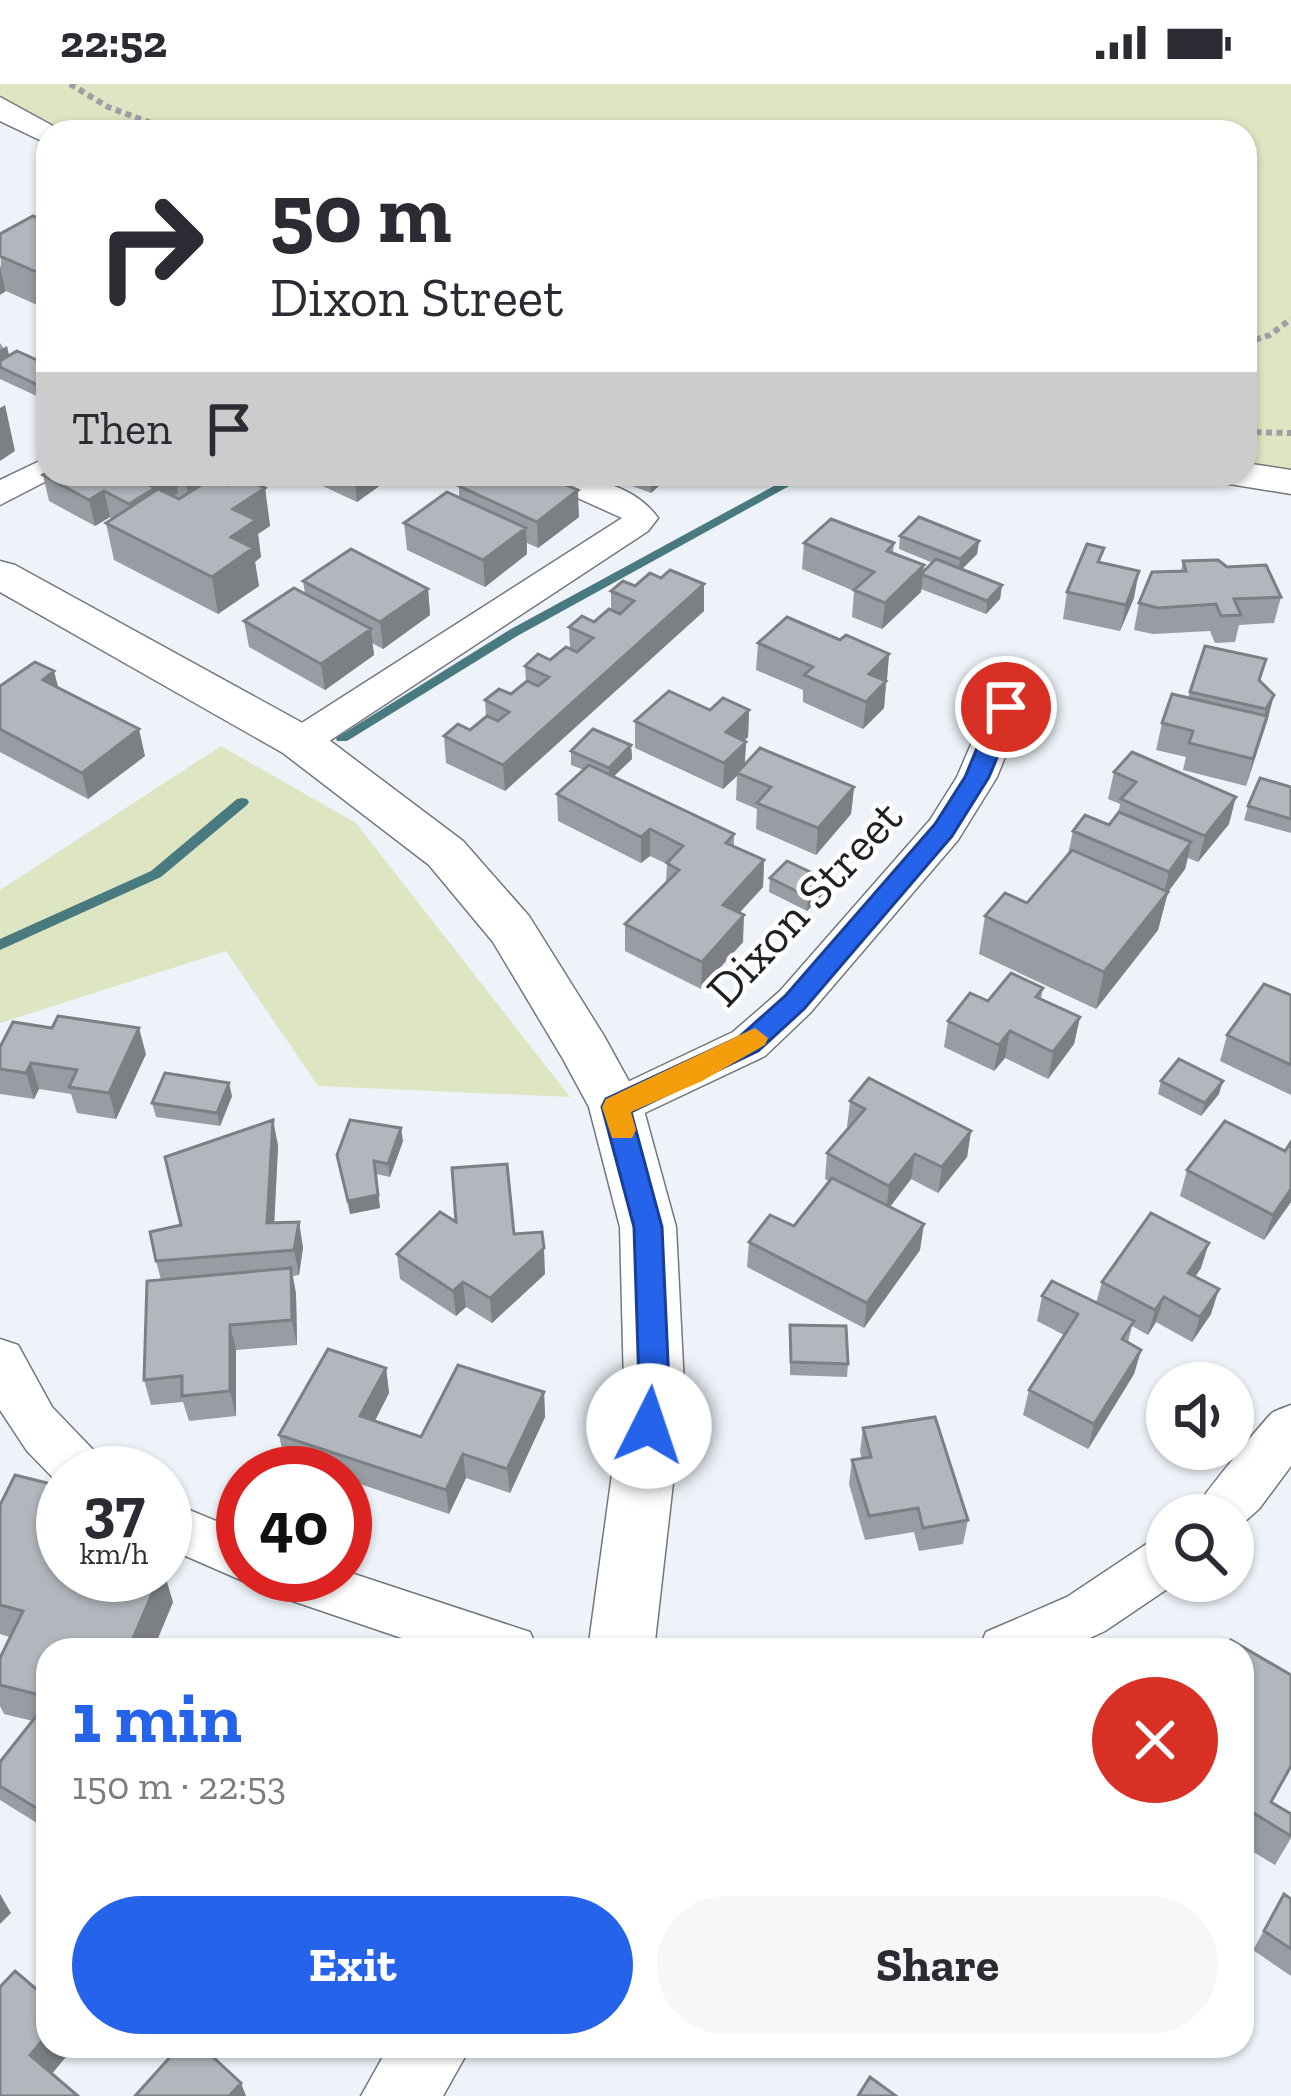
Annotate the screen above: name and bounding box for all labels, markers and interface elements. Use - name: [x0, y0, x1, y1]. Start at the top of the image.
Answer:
- text: 22:52: [60, 15, 167, 69]
- text: 50 m: [270, 163, 452, 264]
- icon: right: [72, 168, 228, 324]
- text: Dixon Street: [270, 265, 563, 330]
- icon: arrive: [196, 396, 262, 462]
- text: Then: [72, 402, 172, 456]
- pin: [955, 656, 1057, 758]
- icon: arrive: [973, 674, 1039, 740]
- street label: Dixon Street: [694, 788, 914, 1018]
- map controls: [1146, 1362, 1254, 1602]
- button: sound: [1146, 1362, 1254, 1470]
- position arrow: [586, 1363, 712, 1489]
- speed limit sign: 40: [216, 1446, 372, 1602]
- text: 37: [83, 1473, 145, 1545]
- button: search: [1146, 1494, 1254, 1602]
- text: km/h: [80, 1536, 148, 1572]
- text: 1 min: [72, 1674, 242, 1760]
- button: close: [1092, 1677, 1218, 1803]
- text: 150 m · 22:53: [72, 1762, 286, 1809]
- button: Exit: [72, 1896, 633, 2034]
- button: Share: [657, 1896, 1218, 2034]

